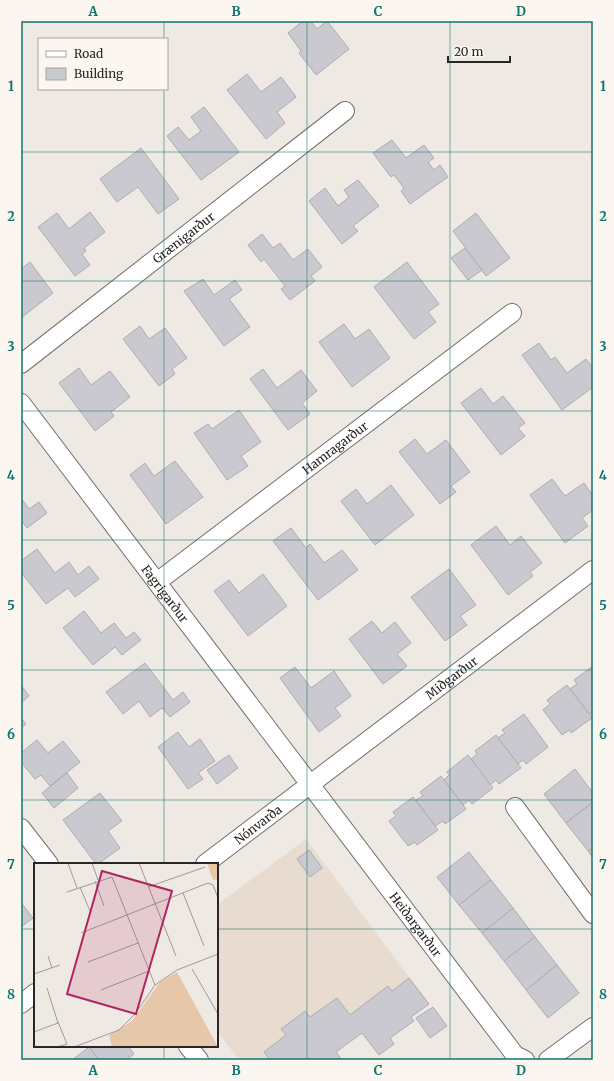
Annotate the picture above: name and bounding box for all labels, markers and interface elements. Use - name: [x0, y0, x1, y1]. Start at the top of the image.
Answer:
- text: A: [87, 3, 98, 20]
- text: B: [231, 3, 241, 20]
- text: C: [374, 3, 383, 20]
- text: D: [516, 3, 526, 20]
- legend: [38, 38, 168, 90]
- scale bar: [448, 38, 510, 64]
- text: 20 m: [454, 44, 483, 59]
- text: Road: [74, 46, 103, 61]
- text: Building: [74, 66, 124, 81]
- text: 1: [8, 78, 14, 95]
- text: 1: [600, 78, 606, 95]
- text: 2: [7, 208, 15, 225]
- street label: Grænigarður: [149, 208, 218, 266]
- text: 2: [599, 208, 607, 225]
- text: 3: [7, 338, 15, 355]
- text: 3: [599, 338, 607, 355]
- street label: Hamragarður: [299, 417, 371, 477]
- text: 4: [7, 467, 16, 484]
- text: 4: [599, 467, 608, 484]
- street label: Fagrigarður: [139, 562, 192, 626]
- text: 5: [7, 597, 15, 614]
- text: 5: [599, 597, 607, 614]
- street label: Miðgarður: [422, 652, 481, 702]
- text: 6: [7, 726, 15, 743]
- text: 6: [599, 726, 607, 743]
- street label: Nónvarða: [231, 801, 285, 847]
- text: 7: [7, 856, 15, 873]
- text: 7: [599, 856, 607, 873]
- inset map: [34, 863, 218, 1047]
- street label: Heiðargarður: [387, 889, 446, 960]
- text: 8: [7, 986, 15, 1003]
- text: 8: [599, 986, 607, 1003]
- text: A: [87, 1062, 98, 1079]
- text: B: [231, 1062, 241, 1079]
- text: C: [374, 1062, 383, 1079]
- text: D: [516, 1062, 526, 1079]

